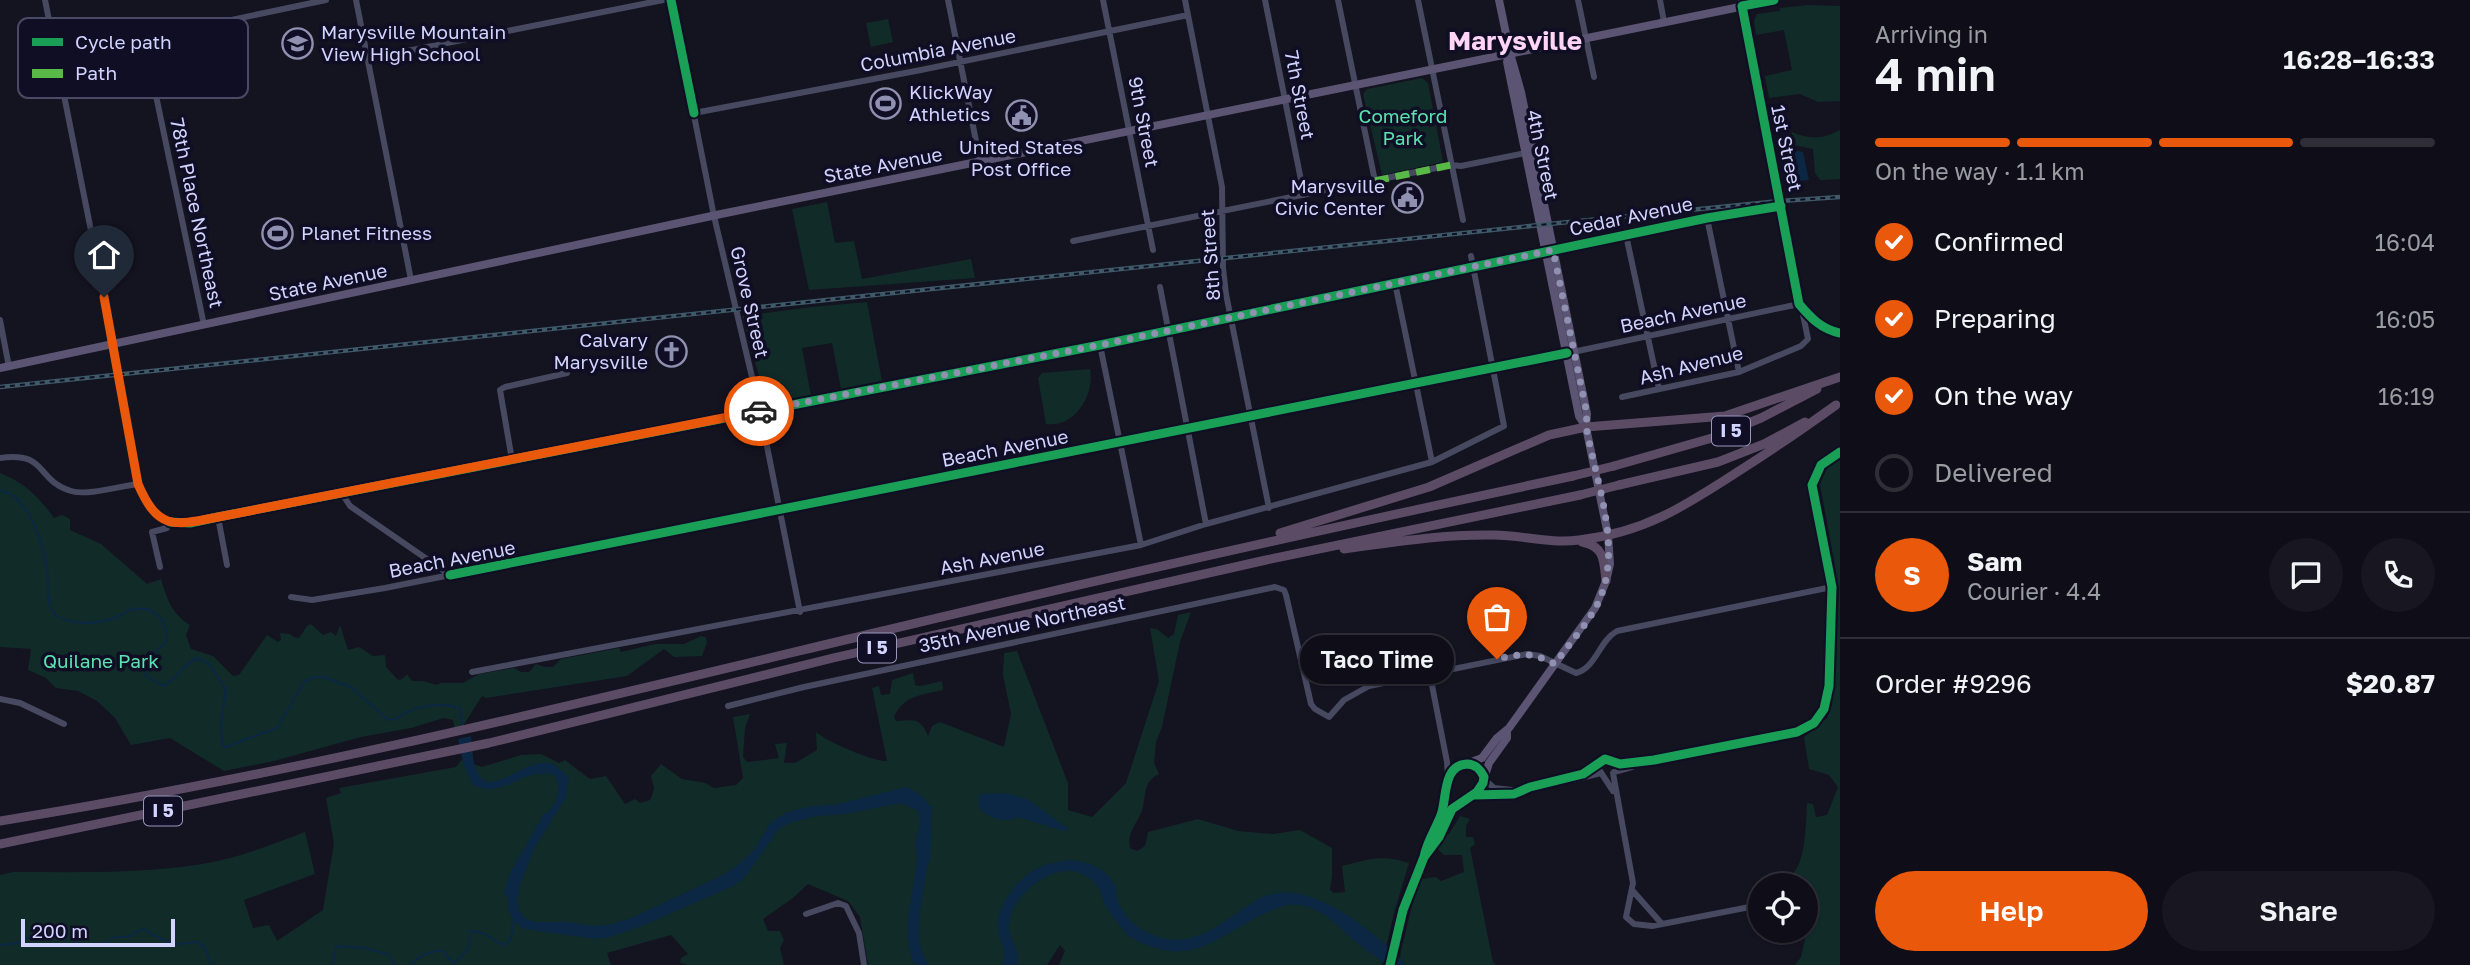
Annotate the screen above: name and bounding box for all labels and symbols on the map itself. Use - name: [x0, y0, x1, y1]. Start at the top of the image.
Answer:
- legend: [18, 18, 248, 98]
- place label: Marysville Mountain View High School: [321, 20, 506, 65]
- street label: Columbia Avenue: [858, 23, 1018, 76]
- district label: Marysville: [1448, 25, 1582, 56]
- school or university icon: Marysville Mountain View High School: [281, 26, 315, 60]
- text: Cycle path: [75, 30, 172, 53]
- street label: 7th Street: [1281, 48, 1320, 141]
- text: Path: [75, 61, 117, 84]
- street label: 9th Street: [1124, 75, 1165, 169]
- place label: KlickWay Athletics: [909, 80, 993, 125]
- sports icon: KlickWay Athletics: [869, 86, 903, 120]
- public building icon: United States Post Office: [1004, 99, 1038, 133]
- street label: 1st Street: [1767, 103, 1808, 193]
- park label: Comeford Park: [1358, 104, 1448, 149]
- street label: 4th Street: [1523, 108, 1564, 202]
- street label: 78th Place Northeast: [166, 116, 229, 310]
- place label: United States Post Office: [959, 135, 1083, 180]
- street label: State Avenue: [822, 142, 944, 187]
- place label: Marysville Civic Center: [1275, 174, 1386, 219]
- public building icon: Marysville Civic Center: [1391, 180, 1425, 214]
- street label: Cedar Avenue: [1567, 191, 1695, 240]
- street label: 8th Street: [1195, 208, 1224, 302]
- sports icon: Planet Fitness: [261, 216, 295, 250]
- place label: Planet Fitness: [301, 221, 432, 244]
- pin: [74, 225, 134, 297]
- street label: Grove Street: [726, 244, 775, 360]
- street label: State Avenue: [267, 258, 389, 305]
- street label: Beach Avenue: [1618, 288, 1748, 337]
- place label: Calvary Marysville: [554, 328, 648, 373]
- church icon: Calvary Marysville: [654, 334, 688, 368]
- street label: Ash Avenue: [1637, 341, 1745, 389]
- courier: [724, 376, 794, 446]
- road number: I 5: [1712, 416, 1750, 446]
- street label: Beach Avenue: [940, 424, 1070, 471]
- street label: Beach Avenue: [387, 535, 517, 582]
- street label: Ash Avenue: [938, 536, 1046, 579]
- pin: [1467, 587, 1527, 659]
- street label: 35th Avenue Northeast: [917, 590, 1127, 657]
- road number: I 5: [858, 634, 896, 662]
- callout: Taco Time: [1301, 634, 1455, 684]
- park label: Quilane Park: [43, 649, 159, 672]
- road number: I 5: [144, 796, 182, 826]
- scale bar: [21, 916, 175, 948]

